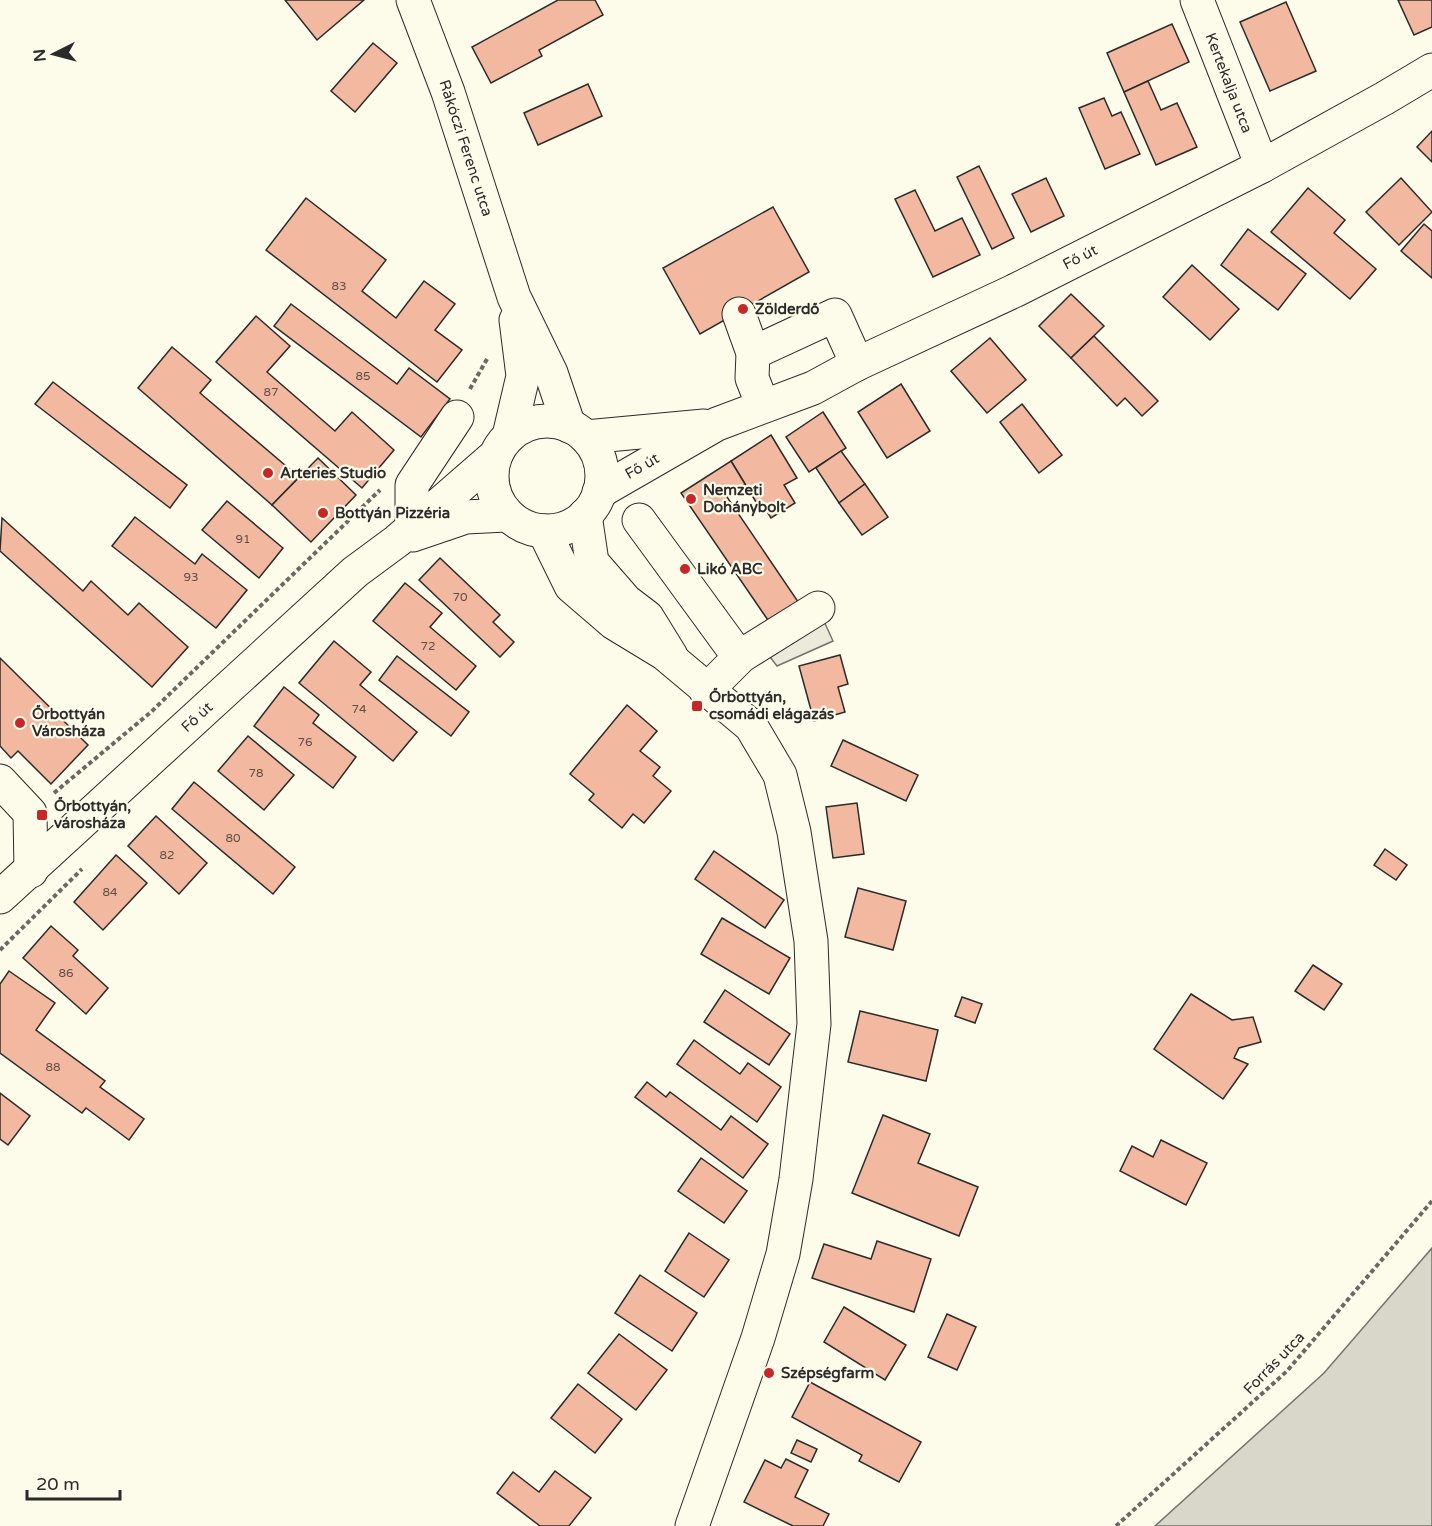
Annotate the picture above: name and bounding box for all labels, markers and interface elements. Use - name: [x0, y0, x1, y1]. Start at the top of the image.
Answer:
- north arrow: [24, 24, 84, 84]
- street label: Kertekalja utca: [1202, 30, 1256, 136]
- text: N: [29, 48, 51, 63]
- street label: Rákóczi Ferenc utca: [435, 77, 497, 219]
- street label: Fő út: [1060, 241, 1101, 273]
- house number: 83: [331, 279, 347, 293]
- place label: Zölderdő: [755, 300, 820, 318]
- marker: Zölderdő: [736, 302, 750, 316]
- house number: 85: [355, 369, 371, 383]
- house number: 87: [263, 385, 279, 399]
- street label: Fő út: [622, 449, 662, 483]
- place label: Arteries Studio: [280, 464, 386, 482]
- marker: Arteries Studio: [261, 466, 275, 480]
- place label: Nemzeti Dohánybolt: [703, 481, 786, 517]
- marker: Nemzeti Dohánybolt: [684, 492, 698, 506]
- place label: Bottyán Pizzéria: [335, 504, 450, 523]
- marker: Bottyán Pizzéria: [316, 506, 330, 520]
- house number: 91: [235, 532, 251, 546]
- place label: Likó ABC: [697, 560, 763, 578]
- marker: Likó ABC: [678, 562, 692, 576]
- house number: 93: [183, 570, 199, 584]
- house number: 70: [452, 590, 468, 604]
- house number: 72: [420, 639, 436, 653]
- place label: Őrbottyán, csomádi elágazás: [709, 687, 834, 724]
- street label: Fő út: [178, 698, 217, 736]
- marker: Őrbottyán, csomádi elágazás: [690, 699, 704, 713]
- house number: 74: [351, 702, 367, 716]
- place label: Őrbottyán Városháza: [32, 704, 105, 740]
- marker: Őrbottyán Városháza: [13, 716, 27, 730]
- house number: 76: [297, 735, 313, 749]
- house number: 78: [248, 766, 264, 780]
- place label: Őrbottyán, városháza: [54, 796, 131, 832]
- marker: Őrbottyán, városháza: [35, 808, 49, 822]
- house number: 80: [225, 831, 241, 845]
- house number: 82: [159, 848, 175, 862]
- house number: 84: [102, 885, 118, 899]
- house number: 86: [58, 966, 74, 980]
- house number: 88: [45, 1060, 61, 1074]
- street label: Forrás utca: [1240, 1328, 1308, 1398]
- place label: Szépségfarm: [781, 1364, 874, 1383]
- marker: Szépségfarm: [762, 1366, 776, 1380]
- scale bar: [27, 1463, 120, 1501]
- text: 20 m: [36, 1473, 80, 1495]

